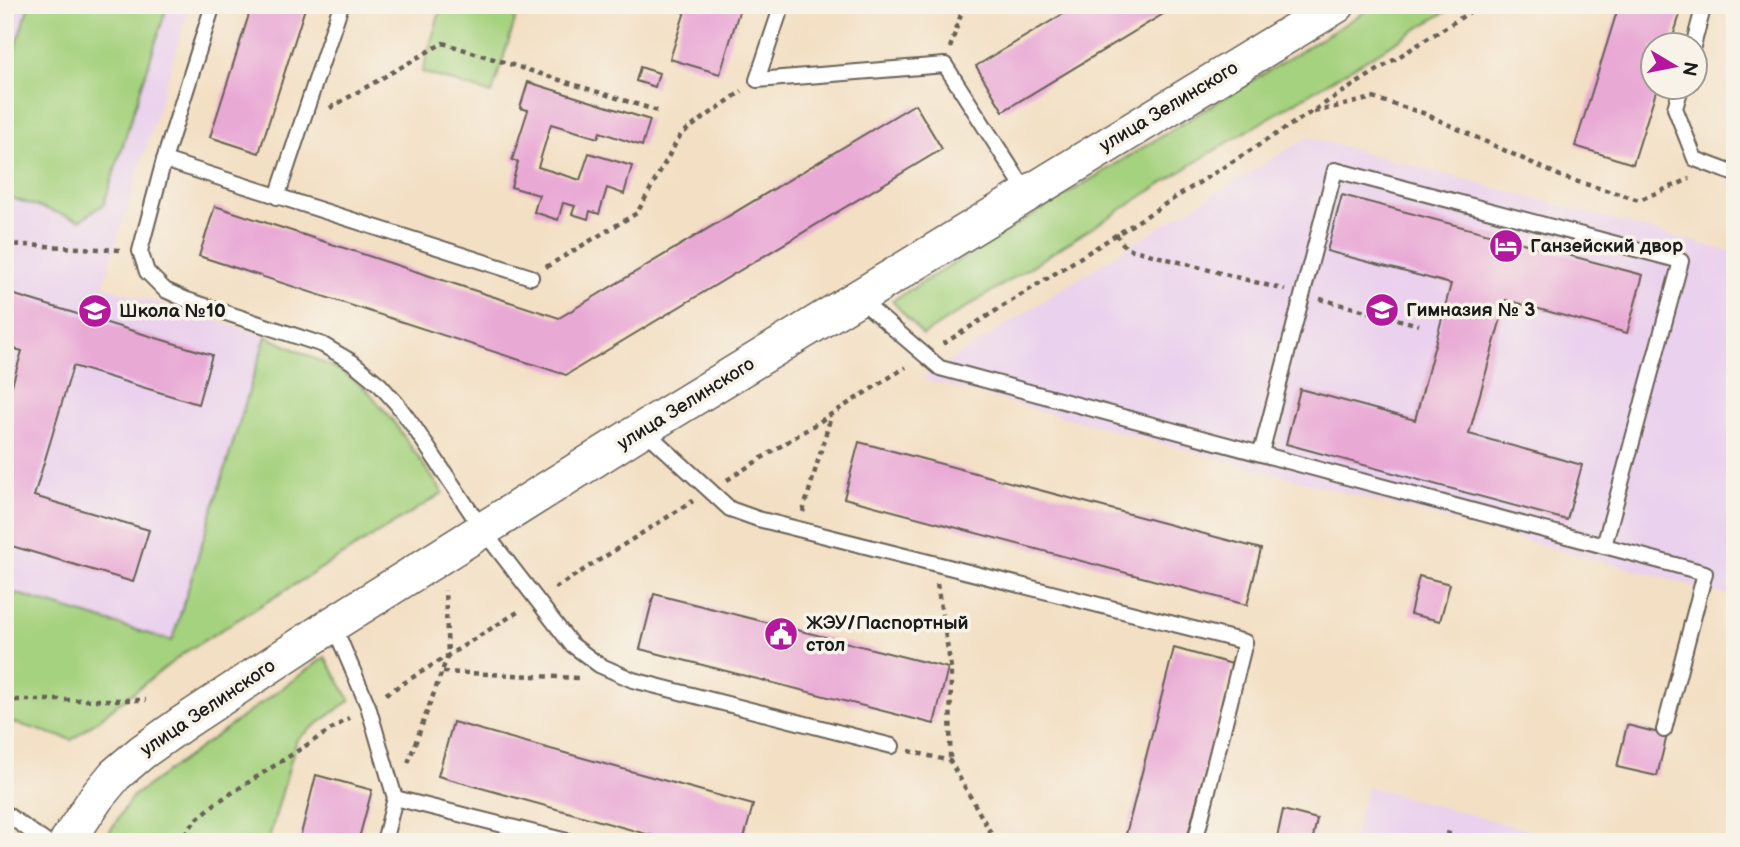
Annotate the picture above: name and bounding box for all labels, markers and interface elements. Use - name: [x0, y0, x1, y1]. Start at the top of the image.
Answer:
- north arrow: [1638, 32, 1708, 102]
- street label: улица Зелинского: [1096, 57, 1242, 157]
- text: N: [1677, 60, 1702, 78]
- hotel icon: Ганзейский двор: [1487, 227, 1525, 265]
- place label: Ганзейский двор: [1530, 235, 1684, 258]
- school or university icon: Гимназия № 3: [1363, 291, 1401, 329]
- school or university icon: Школа №10: [76, 292, 114, 330]
- place label: Гимназия № 3: [1406, 299, 1535, 322]
- place label: Школа №10: [119, 300, 226, 323]
- street label: улица Зелинского: [613, 352, 759, 455]
- place label: ЖЭУ/Паспортный стол: [806, 612, 969, 657]
- public building icon: ЖЭУ/Паспортный стол: [762, 615, 800, 653]
- street label: улица Зелинского: [136, 654, 280, 762]

